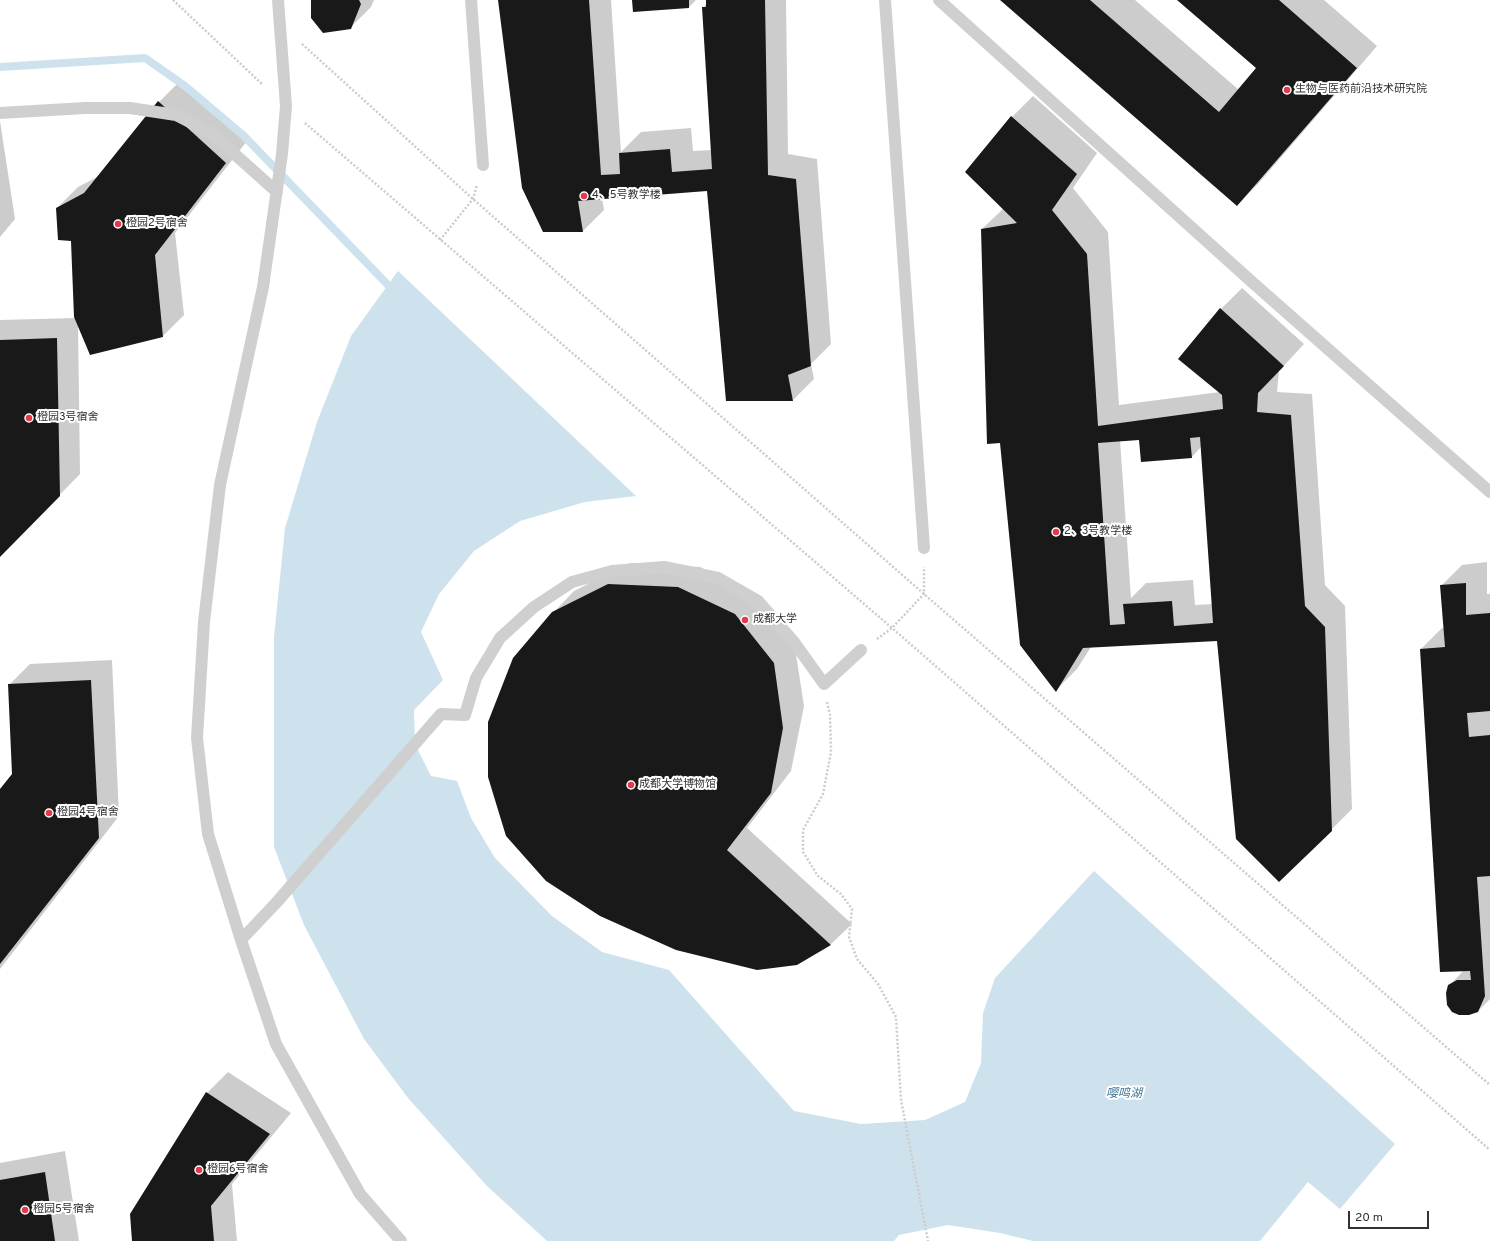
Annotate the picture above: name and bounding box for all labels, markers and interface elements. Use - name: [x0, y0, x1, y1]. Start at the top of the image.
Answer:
- place label: 生物与医药前沿技术研究院: [1295, 83, 1427, 97]
- marker: 生物与医药前沿技术研究院: [1282, 85, 1292, 95]
- place label: 4、5号教学楼: [592, 189, 661, 203]
- marker: 4、5号教学楼: [579, 191, 589, 201]
- place label: 橙园2号宿舍: [126, 217, 188, 231]
- marker: 橙园2号宿舍: [113, 219, 123, 229]
- place label: 橙园3号宿舍: [37, 411, 99, 425]
- marker: 橙园3号宿舍: [24, 413, 34, 423]
- place label: 2、3号教学楼: [1064, 525, 1132, 539]
- marker: 2、3号教学楼: [1051, 527, 1061, 537]
- place label: 成都大学: [753, 613, 797, 627]
- marker: 成都大学: [740, 615, 750, 625]
- place label: 成都大学博物馆: [639, 778, 716, 792]
- marker: 成都大学博物馆: [626, 780, 636, 790]
- place label: 橙园4号宿舍: [57, 806, 119, 820]
- marker: 橙园4号宿舍: [44, 808, 54, 818]
- water label: 嘤鸣湖: [1106, 1088, 1142, 1102]
- place label: 橙园6号宿舍: [207, 1163, 269, 1177]
- marker: 橙园6号宿舍: [194, 1165, 204, 1175]
- place label: 橙园5号宿舍: [33, 1203, 95, 1217]
- scale bar: [1350, 1203, 1431, 1229]
- marker: 橙园5号宿舍: [20, 1205, 30, 1215]
- text: 20 m: [1355, 1210, 1383, 1226]

